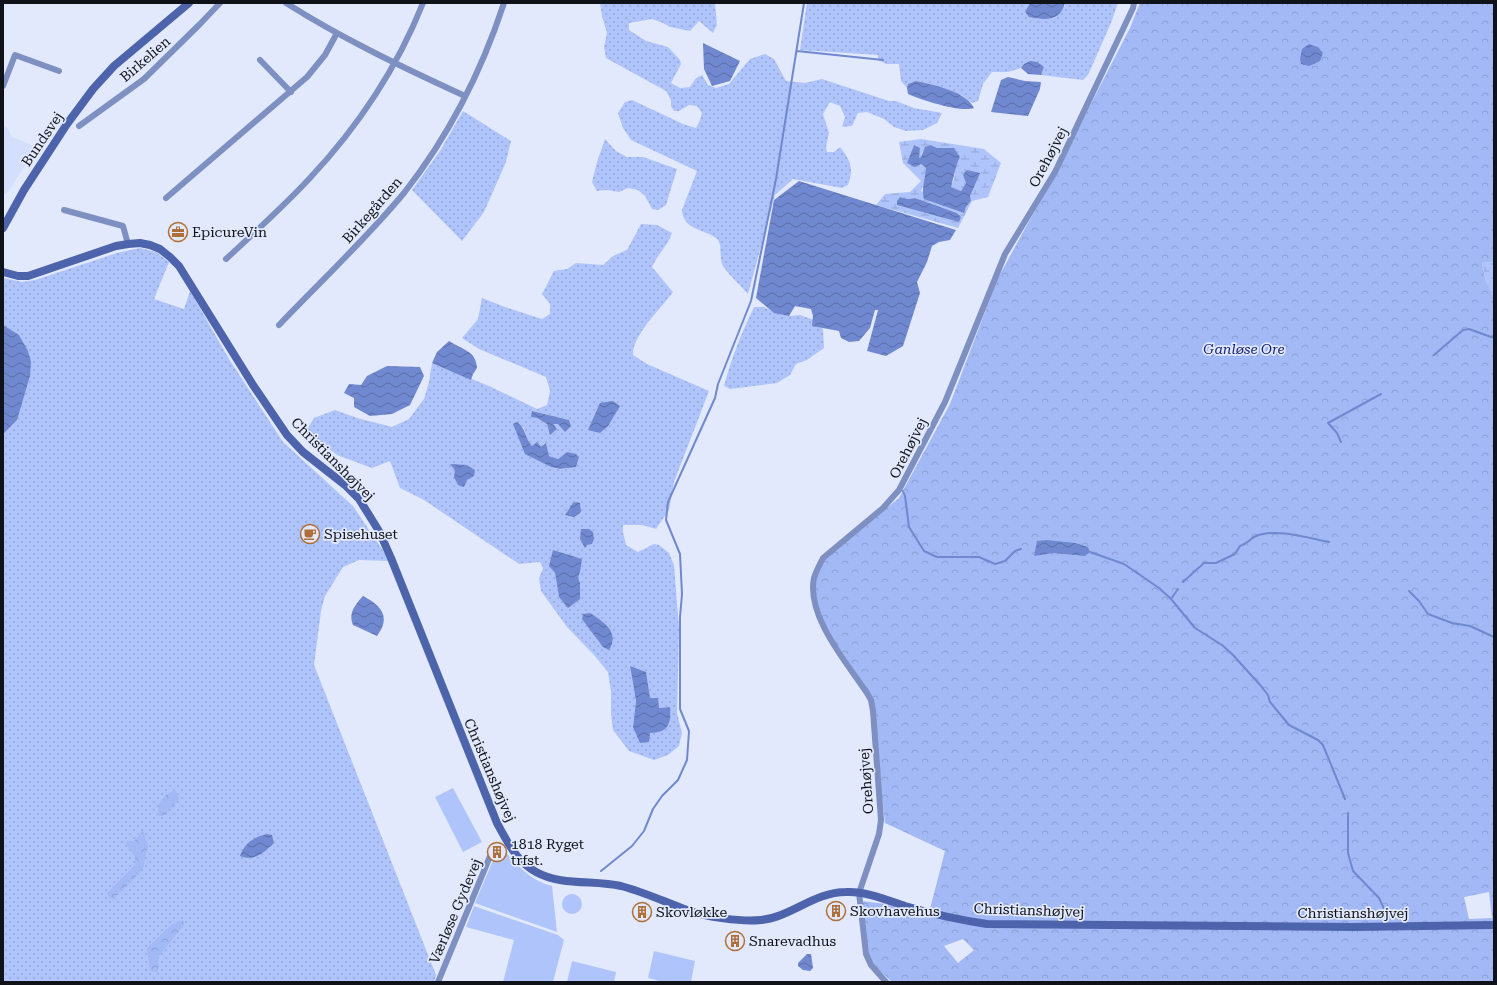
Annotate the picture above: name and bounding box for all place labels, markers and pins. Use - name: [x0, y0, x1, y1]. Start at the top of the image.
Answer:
- office icon: EpicureVin: [167, 221, 189, 243]
- place label: EpicureVin: [192, 224, 267, 240]
- cafe icon: Spisehuset: [299, 523, 321, 545]
- place label: Spisehuset: [324, 526, 398, 542]
- place label: 1818 Ryget trfst.: [511, 836, 584, 868]
- building icon: 1818 Ryget trfst.: [486, 841, 508, 863]
- building icon: Skovhavehus: [825, 900, 847, 922]
- building icon: Skovløkke: [631, 901, 653, 923]
- place label: Skovhavehus: [850, 903, 940, 919]
- place label: Skovløkke: [656, 904, 728, 920]
- building icon: Snarevadhus: [724, 930, 746, 952]
- place label: Snarevadhus: [749, 933, 836, 949]

